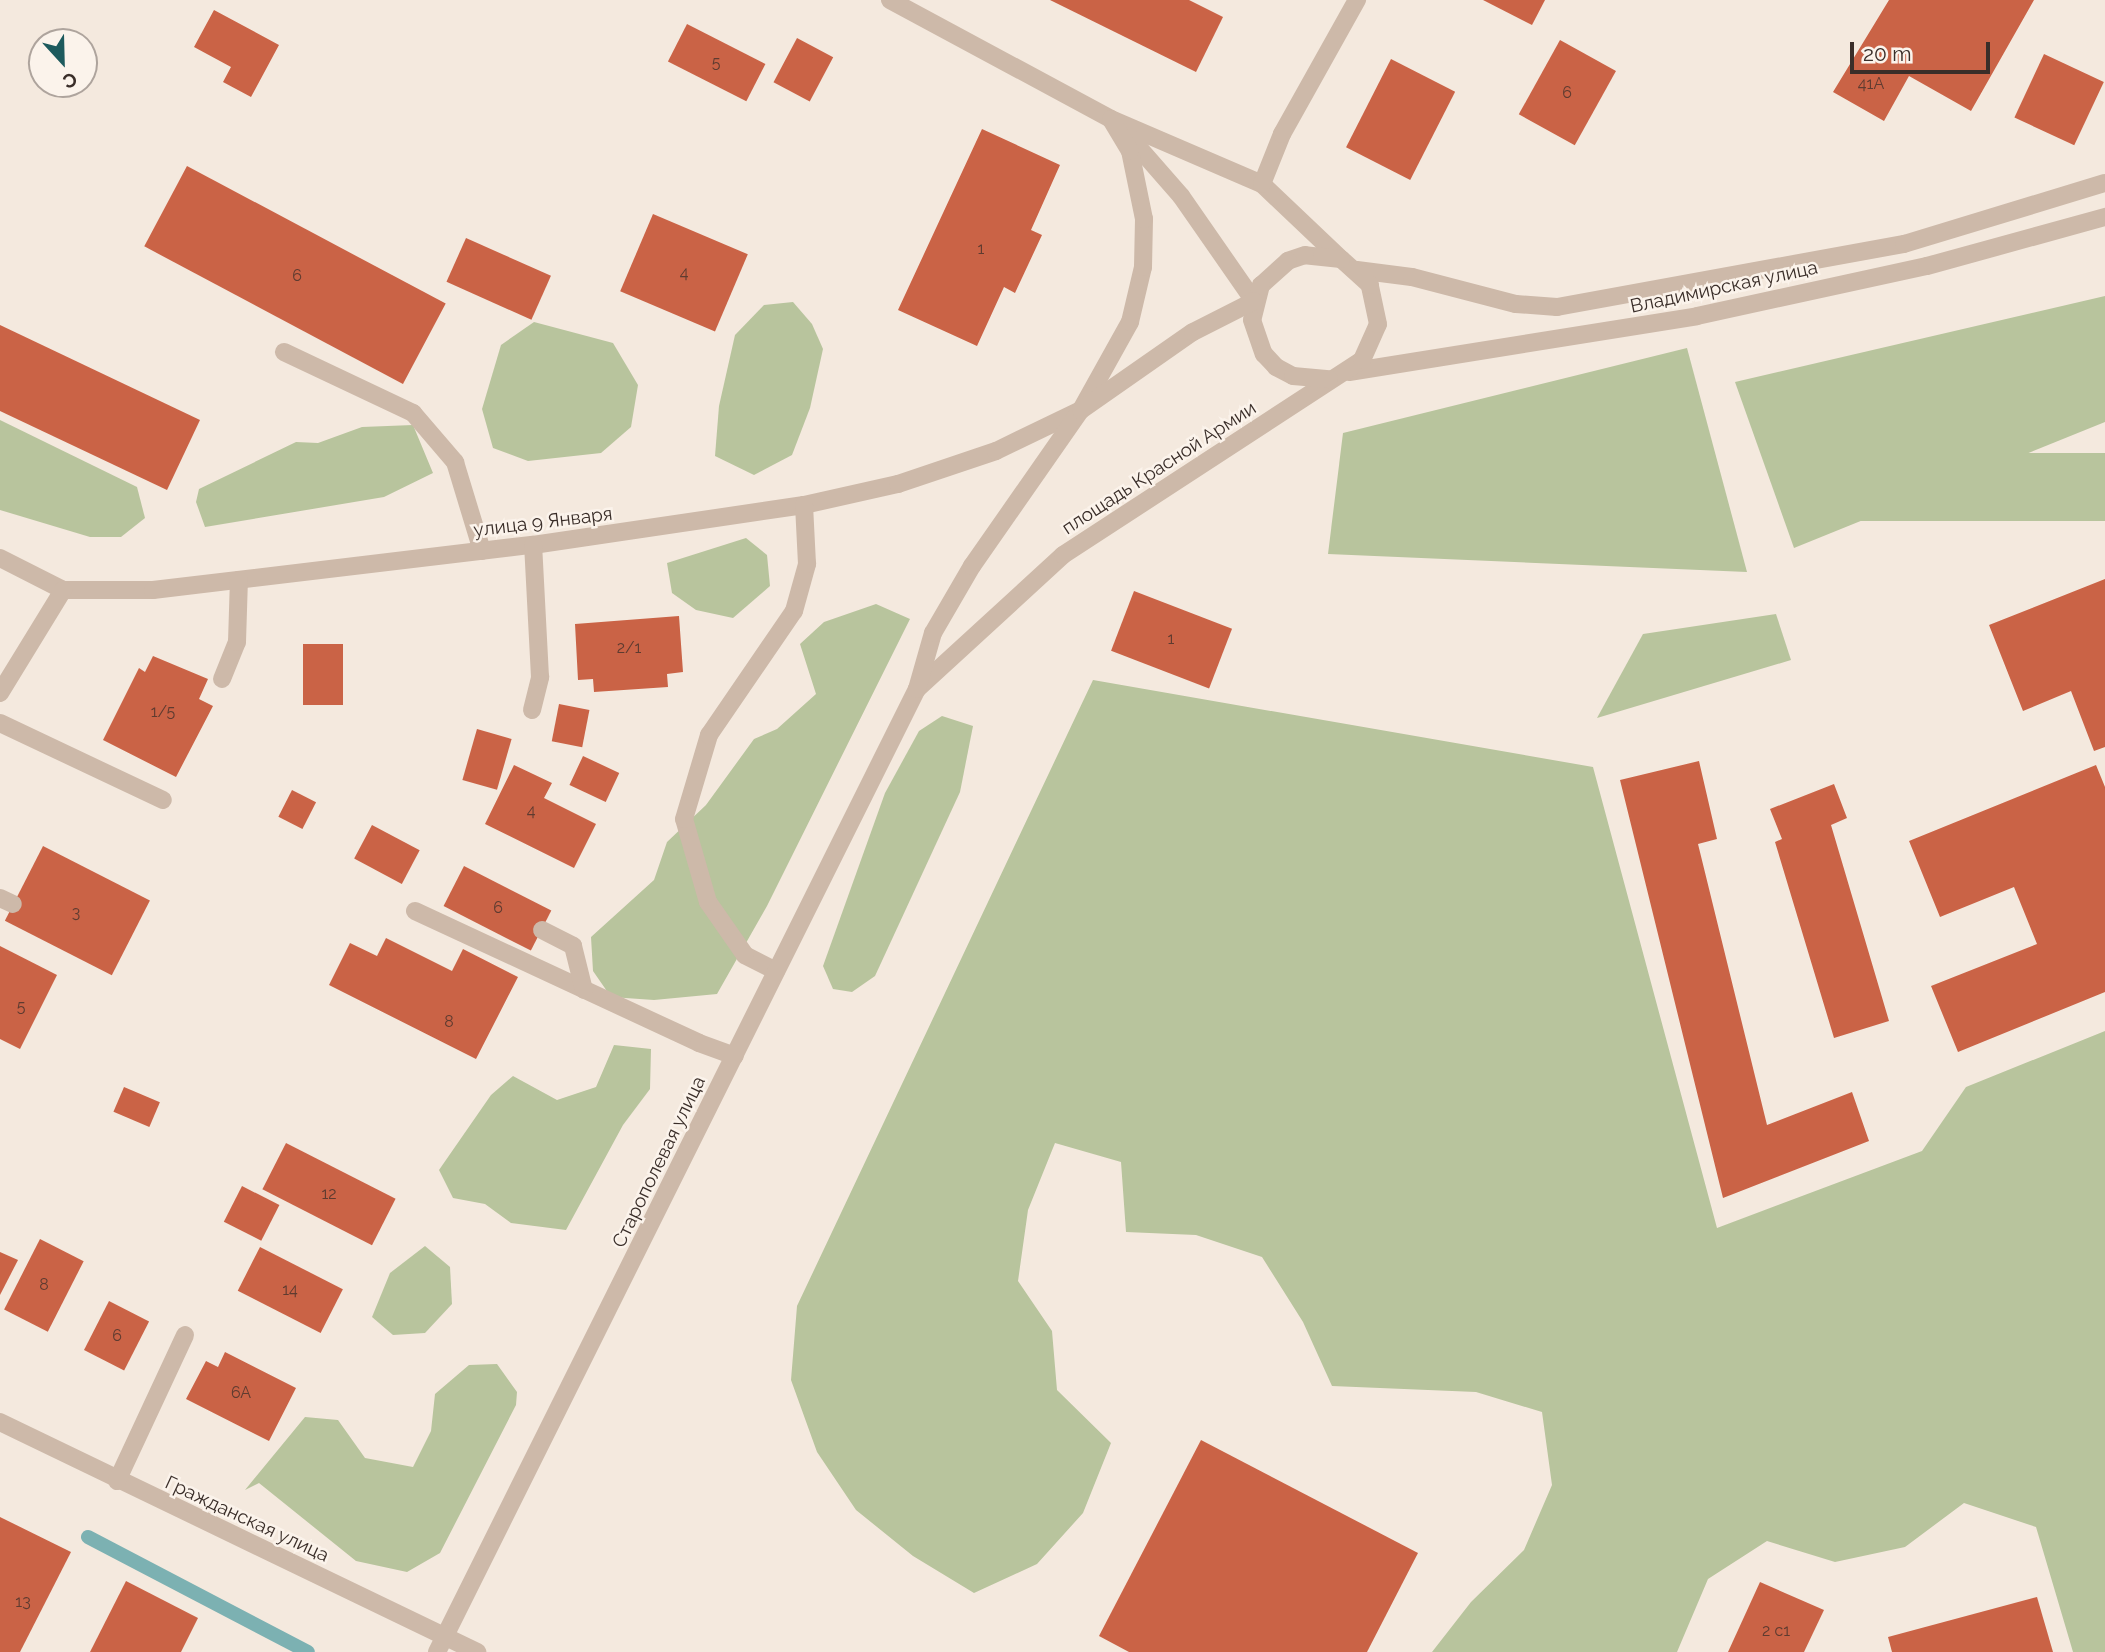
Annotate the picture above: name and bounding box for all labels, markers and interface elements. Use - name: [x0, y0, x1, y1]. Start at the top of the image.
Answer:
- north arrow: [28, 28, 98, 98]
- scale bar: [1853, 28, 1993, 72]
- text: 20 m: [1863, 41, 1911, 66]
- house number: 5: [712, 53, 720, 73]
- text: С: [60, 68, 80, 93]
- house number: 41А: [1858, 74, 1884, 94]
- house number: 6: [1562, 83, 1572, 103]
- house number: 1: [978, 239, 984, 259]
- street label: Владимирская улица: [1628, 256, 1820, 318]
- house number: 4: [680, 263, 688, 283]
- house number: 6: [292, 266, 302, 286]
- street label: площадь Красной Армии: [1057, 396, 1261, 540]
- street label: улица 9 Января: [472, 502, 614, 542]
- house number: 1: [1168, 629, 1174, 649]
- house number: 2/1: [617, 638, 641, 658]
- house number: 1/5: [151, 702, 175, 722]
- house number: 4: [527, 801, 535, 821]
- house number: 6: [493, 898, 503, 918]
- house number: 3: [72, 903, 80, 923]
- house number: 5: [17, 997, 25, 1017]
- house number: 8: [444, 1012, 454, 1032]
- street label: Старополевая улица: [607, 1072, 711, 1252]
- house number: 12: [321, 1184, 337, 1204]
- house number: 8: [39, 1275, 49, 1295]
- house number: 14: [282, 1280, 298, 1300]
- house number: 6: [112, 1326, 122, 1346]
- house number: 6А: [231, 1383, 251, 1403]
- street label: Гражданская улица: [161, 1471, 333, 1567]
- house number: 13: [15, 1592, 31, 1612]
- house number: 2 с1: [1762, 1621, 1790, 1641]

